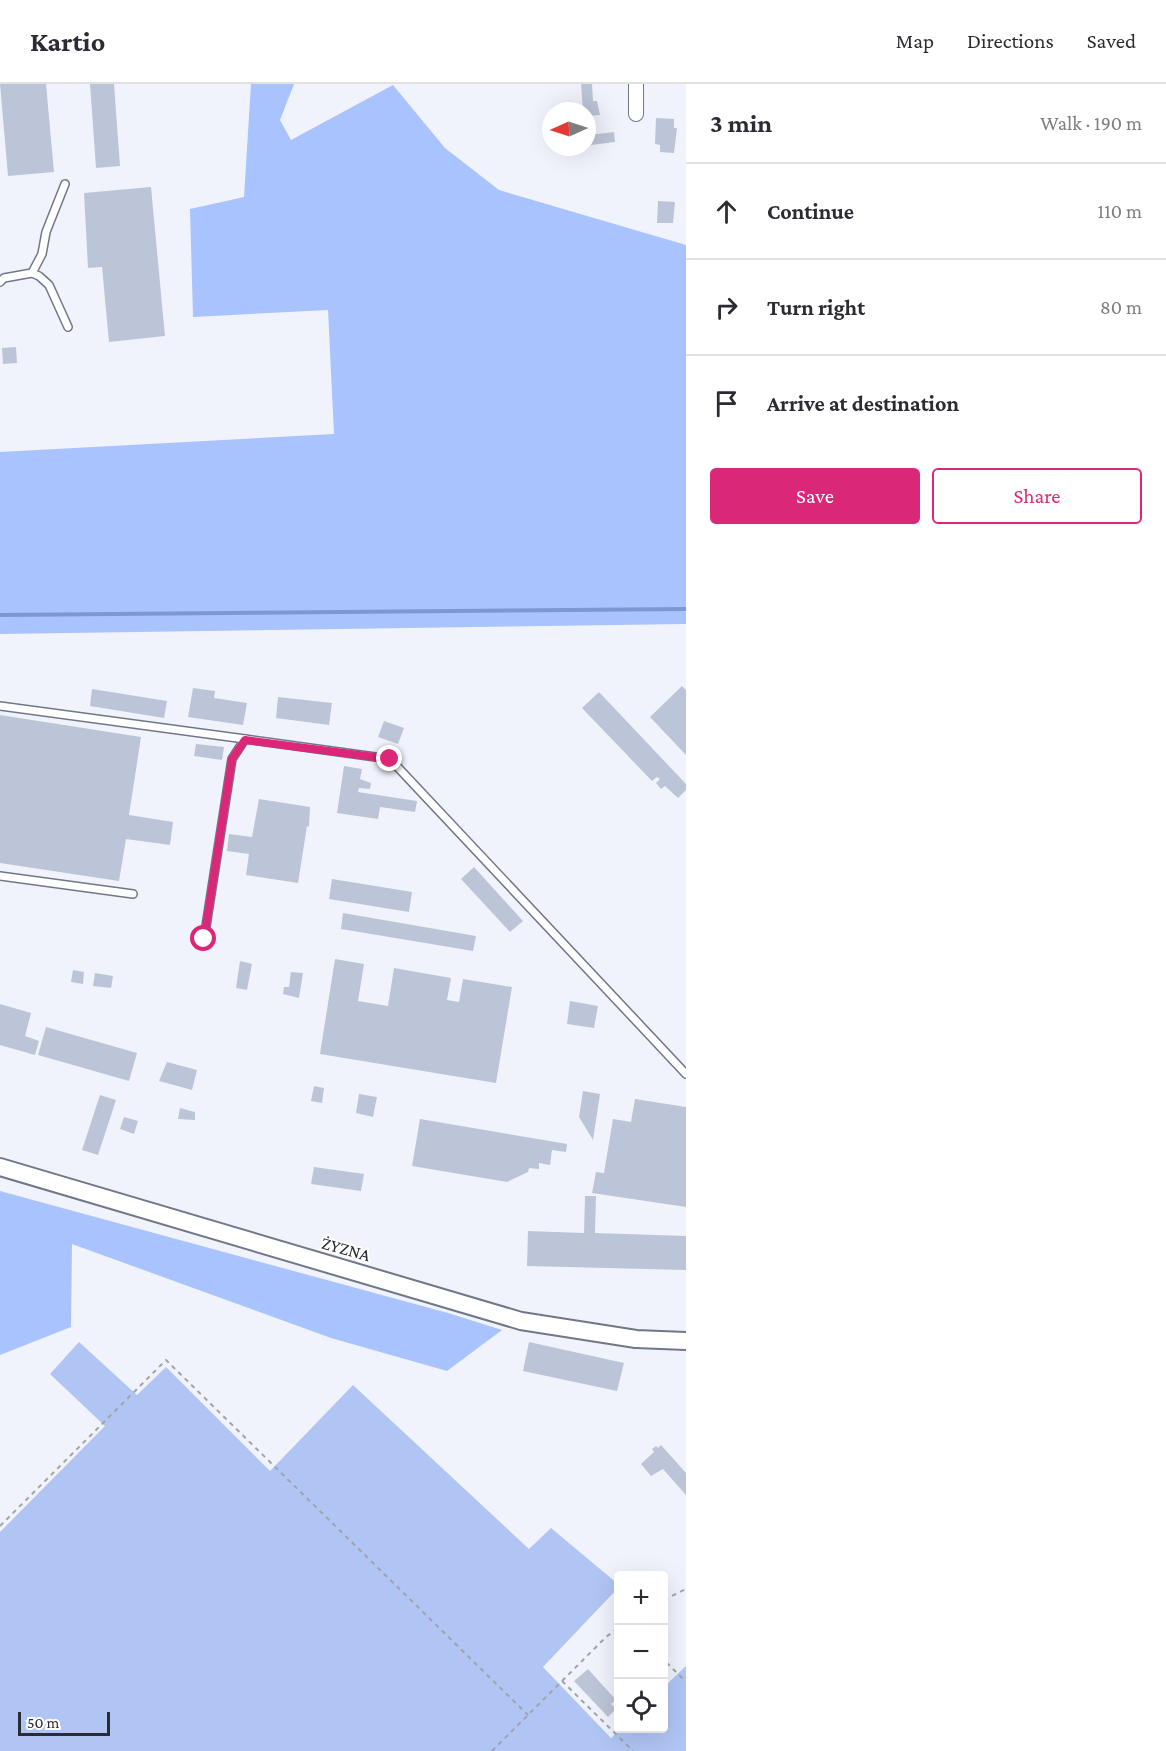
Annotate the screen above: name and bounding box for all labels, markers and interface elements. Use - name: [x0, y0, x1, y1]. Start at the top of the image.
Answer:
- text: Kartio: [30, 26, 105, 57]
- text: Map: [896, 29, 934, 53]
- text: Directions: [967, 29, 1054, 53]
- text: Saved: [1087, 29, 1136, 53]
- north arrow: [542, 102, 596, 156]
- text: 3 min: [710, 109, 772, 138]
- text: Walk · 190 m: [1040, 112, 1142, 134]
- icon: ahead: [710, 195, 743, 228]
- text: Continue: [767, 199, 854, 224]
- text: 110 m: [1098, 200, 1142, 222]
- icon: right: [710, 291, 743, 324]
- text: Turn right: [767, 295, 865, 320]
- text: 80 m: [1100, 296, 1142, 318]
- icon: arrive: [710, 387, 743, 420]
- text: Arrive at destination: [767, 391, 959, 416]
- button: Save: [710, 468, 920, 524]
- button: Share: [932, 468, 1142, 524]
- route end: [376, 745, 402, 771]
- route start: [190, 925, 216, 951]
- street label: ŻYZNA: [319, 1232, 374, 1266]
- map controls: [614, 1571, 668, 1733]
- button: +: [614, 1571, 668, 1625]
- button: −: [614, 1625, 668, 1679]
- button: locate: [614, 1679, 668, 1733]
- scale bar: [18, 1709, 110, 1736]
- text: 50 m: [27, 1714, 59, 1731]

